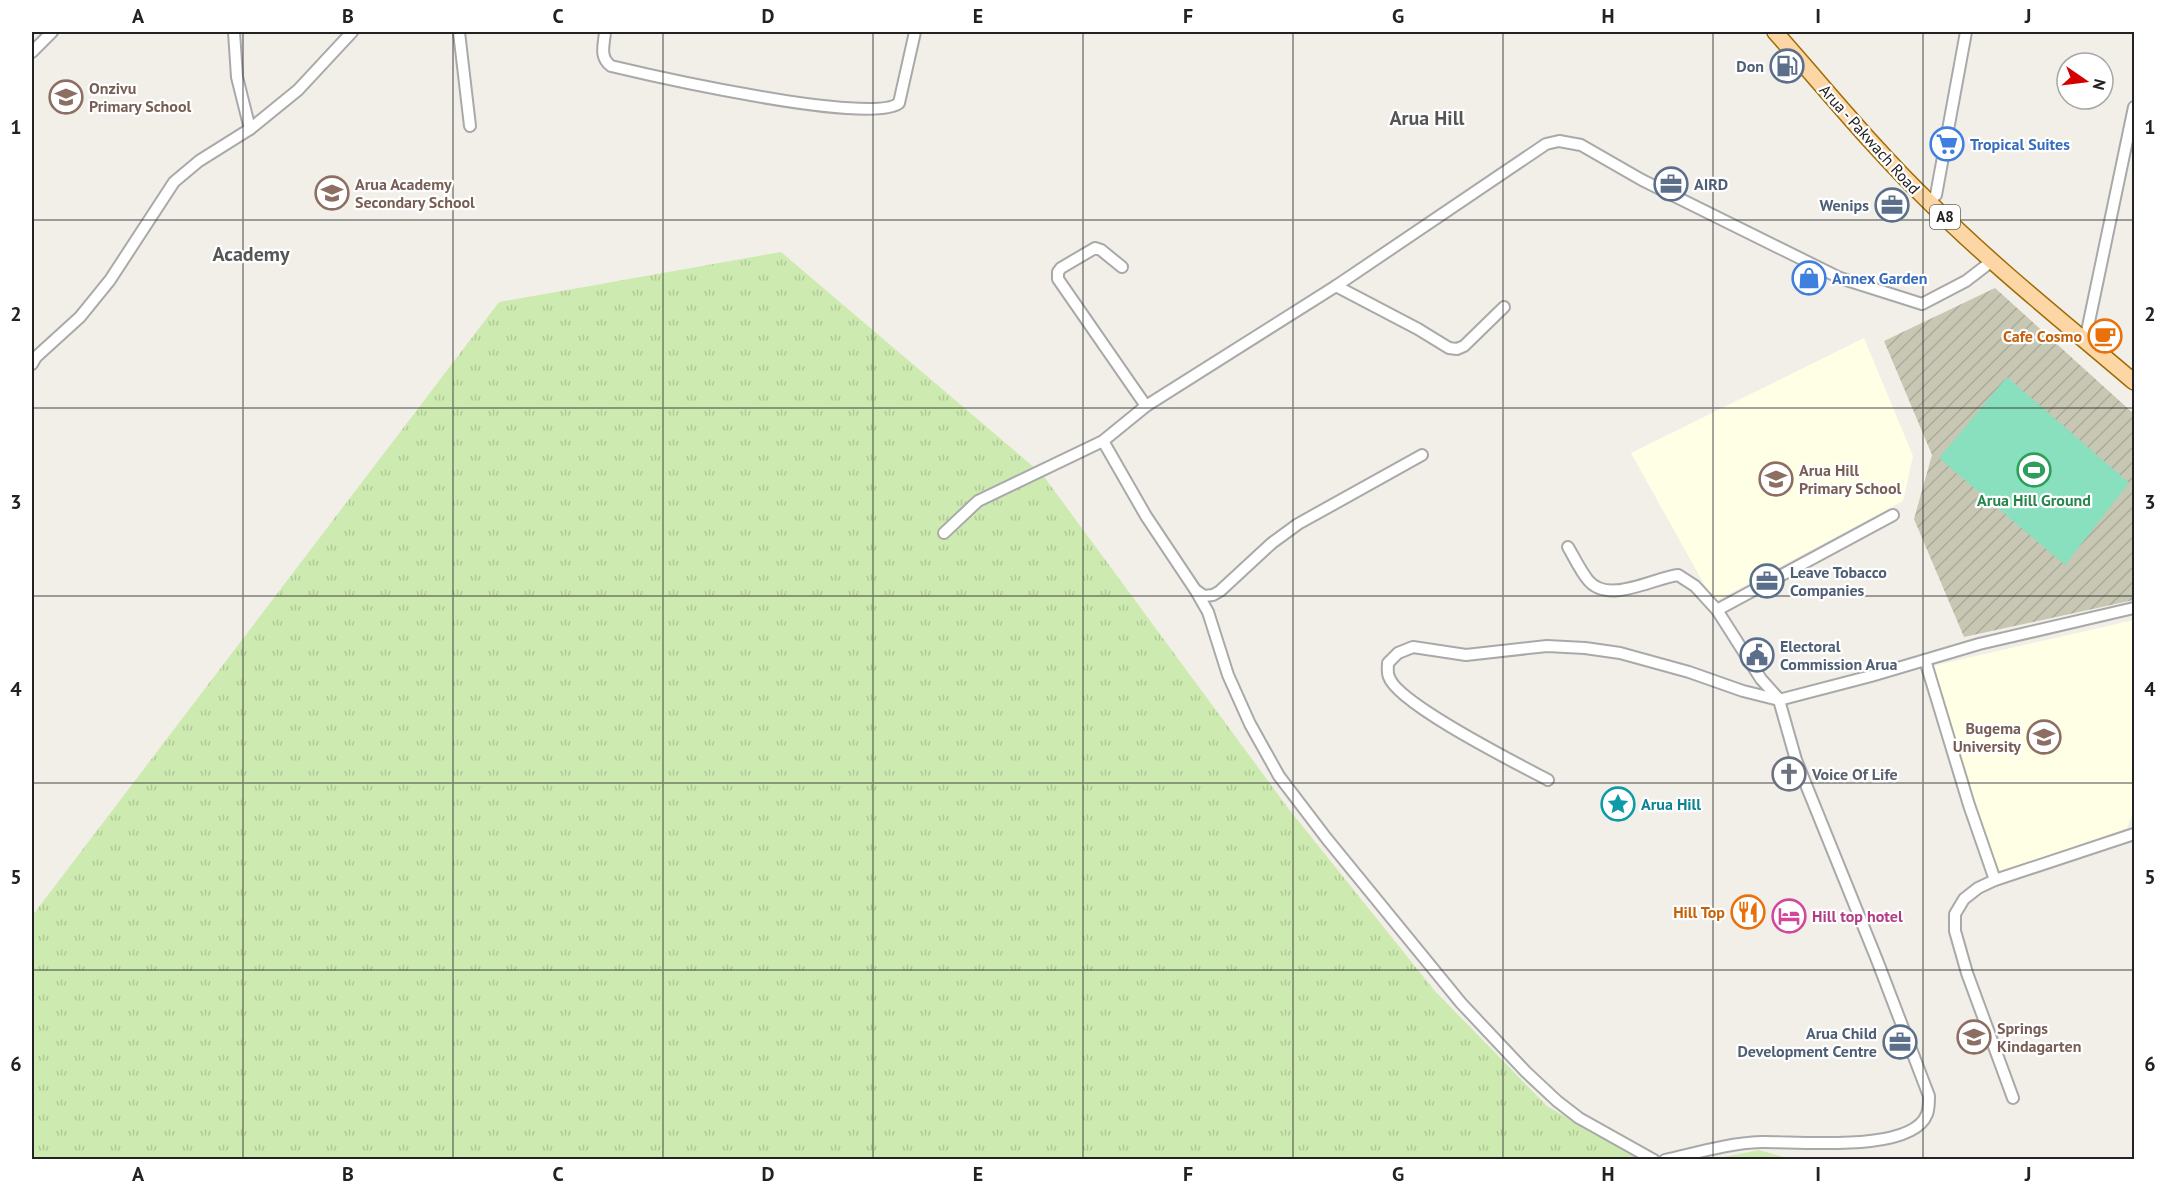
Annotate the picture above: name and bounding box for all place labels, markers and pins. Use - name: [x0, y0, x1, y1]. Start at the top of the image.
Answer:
- fuel station icon: Don: [1769, 48, 1805, 84]
- place label: Don: [1736, 56, 1764, 76]
- place label: Onzivu Primary School: [89, 78, 191, 116]
- school or university icon: Onzivu Primary School: [48, 79, 84, 115]
- supermarket icon: Tropical Suites: [1929, 126, 1965, 162]
- place label: Tropical Suites: [1970, 134, 2070, 154]
- office icon: AIRD: [1653, 166, 1689, 202]
- place label: Arua Academy Secondary School: [355, 174, 475, 212]
- place label: AIRD: [1694, 174, 1728, 194]
- school or university icon: Arua Academy Secondary School: [314, 175, 350, 211]
- office icon: Wenips: [1874, 187, 1910, 223]
- place label: Wenips: [1820, 195, 1869, 215]
- shop icon: Annex Garden: [1791, 260, 1827, 296]
- place label: Annex Garden: [1832, 268, 1927, 288]
- cafe icon: Cafe Cosmo: [2087, 318, 2123, 354]
- place label: Cafe Cosmo: [2003, 326, 2082, 346]
- sports icon: Arua Hill Ground: [2016, 452, 2052, 488]
- place label: Arua Hill Primary School: [1799, 460, 1901, 498]
- school or university icon: Arua Hill Primary School: [1758, 461, 1794, 497]
- place label: Arua Hill Ground: [1977, 490, 2091, 510]
- place label: Leave Tobacco Companies: [1790, 562, 1887, 600]
- office icon: Leave Tobacco Companies: [1749, 563, 1785, 599]
- place label: Electoral Commission Arua: [1780, 636, 1897, 674]
- public building icon: Electoral Commission Arua: [1739, 637, 1775, 673]
- place label: Bugema University: [1953, 718, 2021, 756]
- school or university icon: Bugema University: [2026, 719, 2062, 755]
- church icon: Voice Of Life: [1771, 756, 1807, 792]
- place label: Voice Of Life: [1811, 764, 1898, 784]
- place icon: Arua Hill: [1600, 786, 1636, 822]
- place label: Arua Hill: [1641, 794, 1701, 814]
- restaurant icon: Hill Top: [1730, 894, 1766, 930]
- hotel icon: Hill top hotel: [1771, 898, 1807, 934]
- place label: Hill Top: [1673, 902, 1725, 922]
- place label: Hill top hotel: [1812, 906, 1903, 926]
- place label: Springs Kindagarten: [1997, 1018, 2081, 1056]
- school or university icon: Springs Kindagarten: [1956, 1019, 1992, 1055]
- place label: Arua Child Development Centre: [1737, 1023, 1877, 1061]
- office icon: Arua Child Development Centre: [1882, 1024, 1918, 1060]

